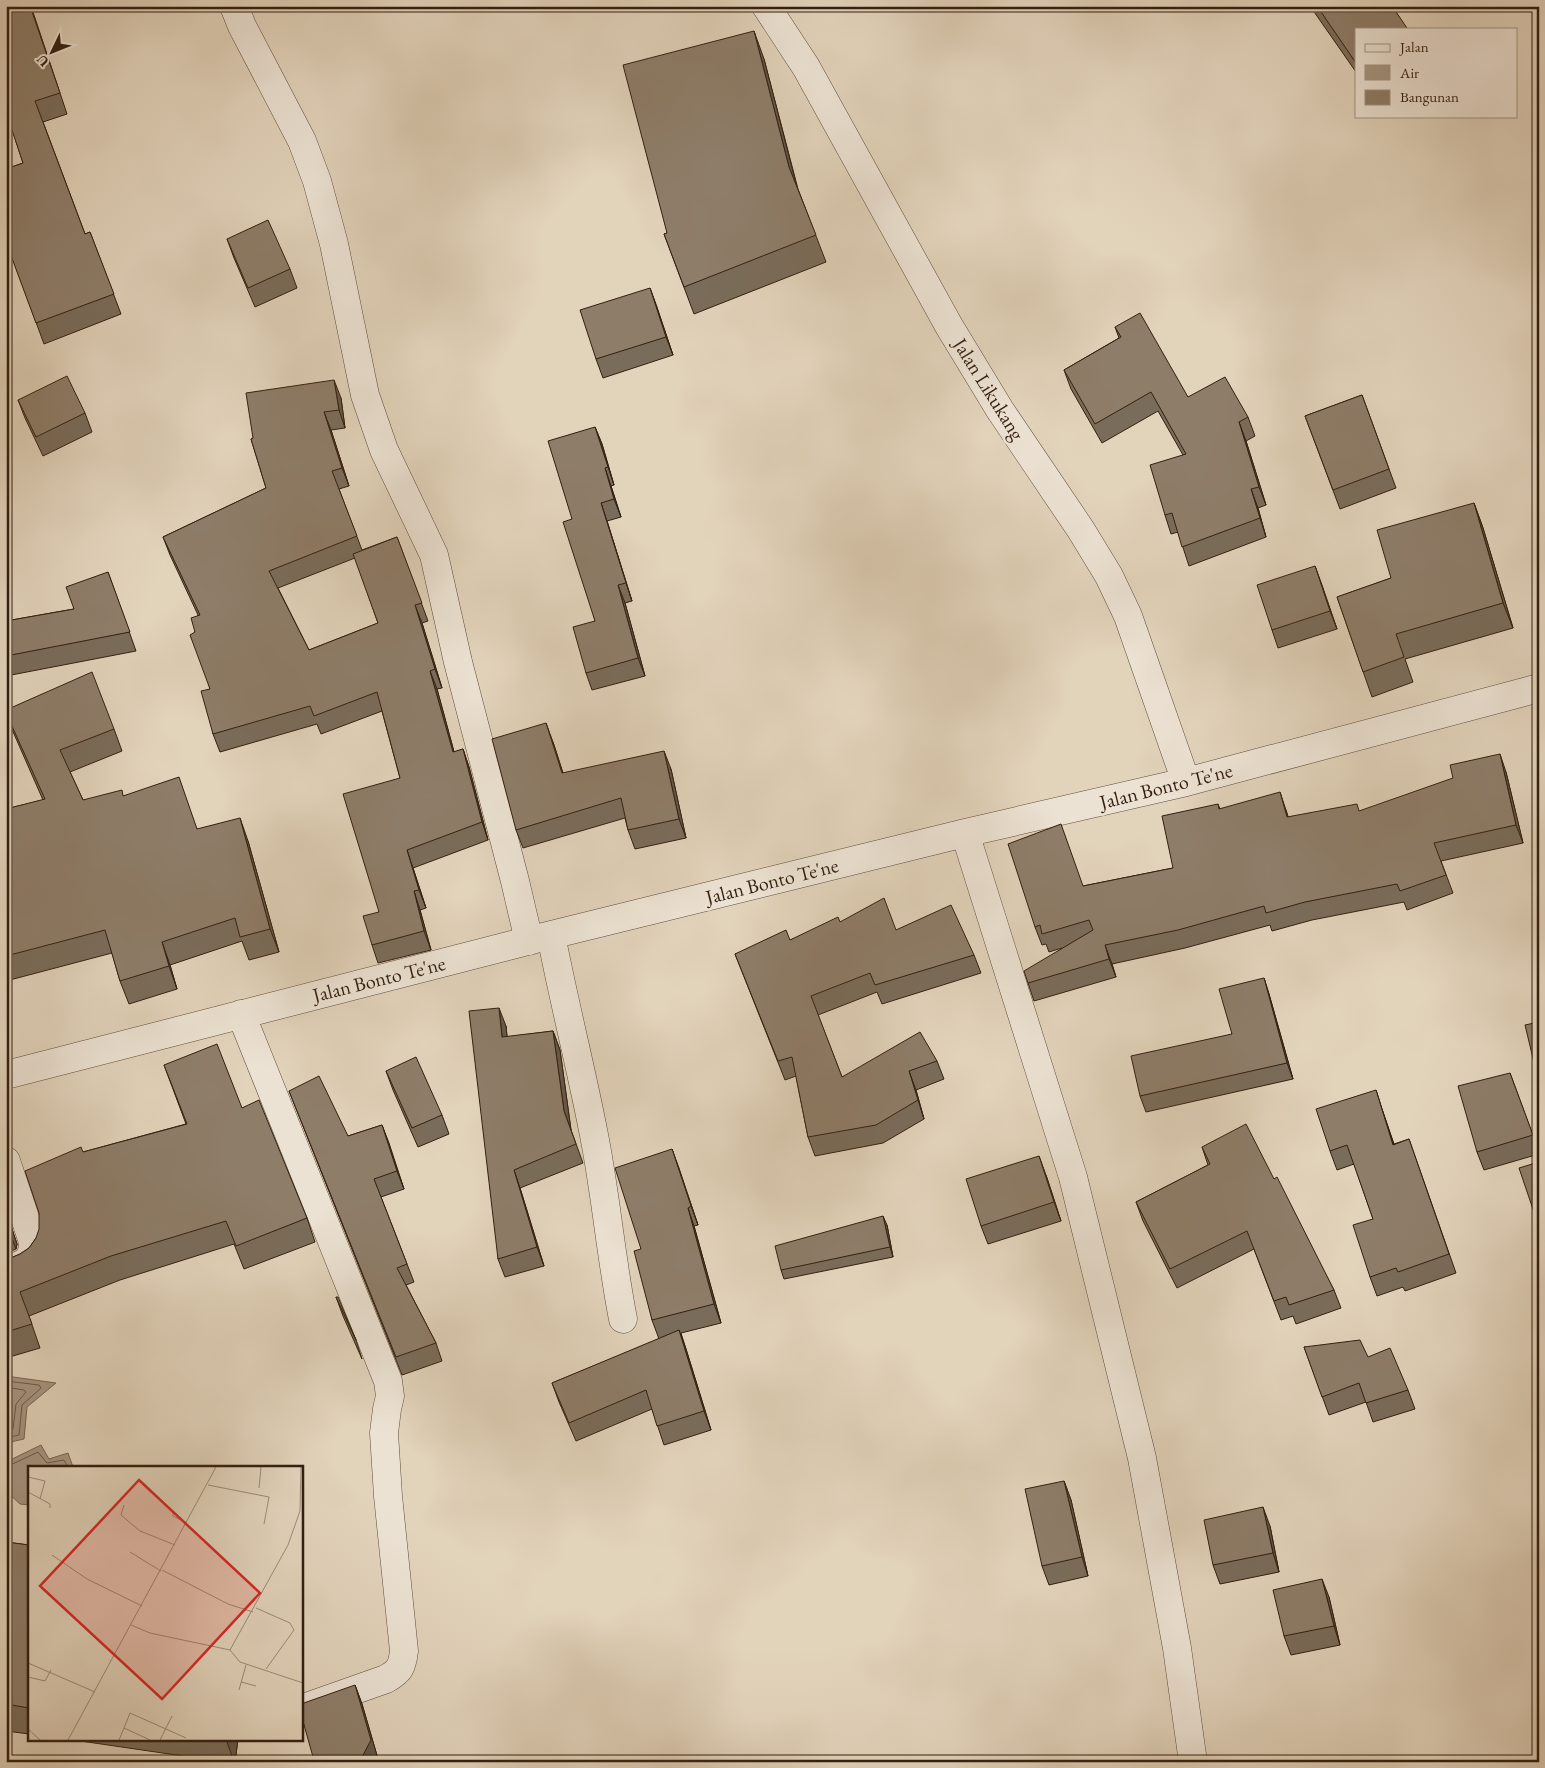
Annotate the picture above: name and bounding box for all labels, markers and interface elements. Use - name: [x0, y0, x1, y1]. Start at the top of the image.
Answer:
- north arrow: [28, 28, 78, 78]
- legend: [1355, 28, 1518, 118]
- text: Jalan: [1398, 37, 1429, 56]
- text: U: [32, 50, 53, 71]
- text: Air: [1399, 63, 1419, 82]
- text: Bangunan: [1400, 87, 1459, 106]
- street label: Jalan Likukang: [946, 332, 1031, 445]
- street label: Jalan Bonto Te'ne: [1095, 757, 1235, 816]
- street label: Jalan Bonto Te'ne: [701, 852, 841, 911]
- street label: Jalan Bonto Te'ne: [308, 950, 448, 1009]
- inset map: [28, 1466, 302, 1740]

